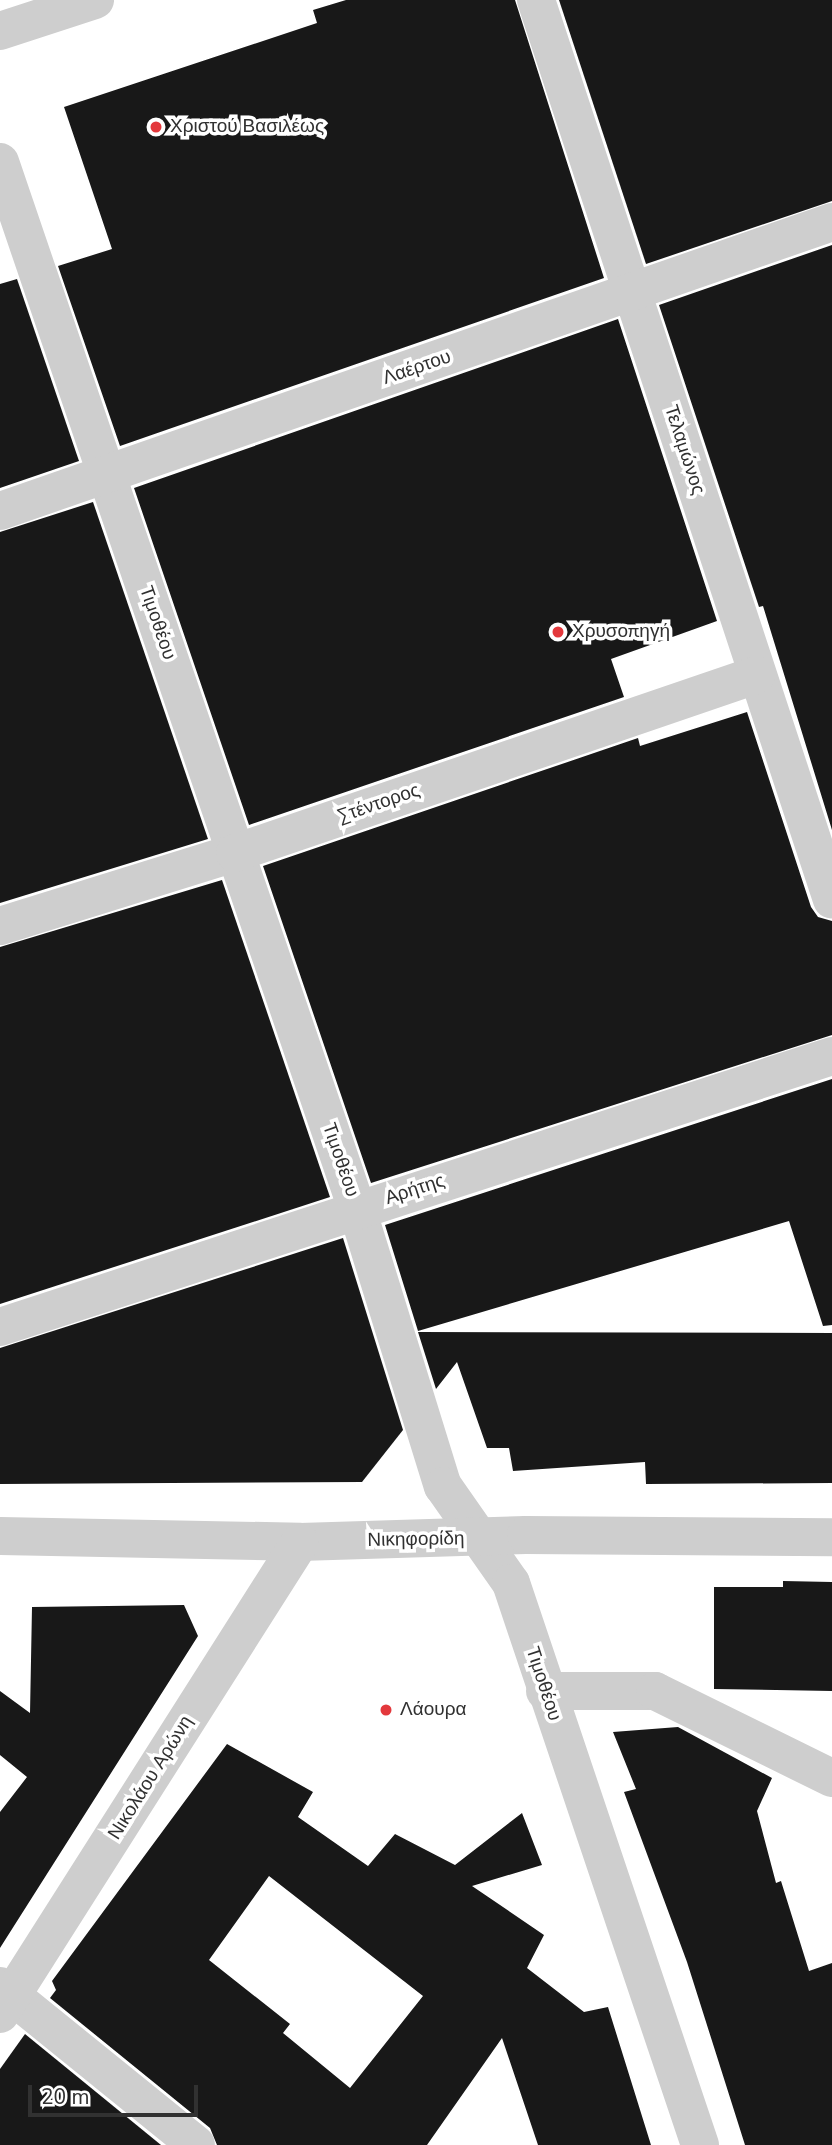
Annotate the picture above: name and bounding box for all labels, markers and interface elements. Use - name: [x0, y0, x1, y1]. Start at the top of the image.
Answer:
- place label: Χριστού Βασιλέως: [170, 116, 324, 138]
- marker: Χριστού Βασιλέως: [148, 119, 164, 135]
- street label: Λαέρτου: [380, 346, 454, 390]
- street label: Τελαμώνος: [659, 402, 709, 498]
- street label: Τιμοθέου: [134, 583, 180, 663]
- place label: Χρυσοπηγή: [572, 621, 670, 643]
- marker: Χρυσοπηγή: [550, 624, 566, 640]
- street label: Στέντορος: [335, 779, 423, 829]
- street label: Τιμοθέου: [317, 1120, 363, 1200]
- street label: Αρήτης: [382, 1170, 448, 1210]
- street label: Νικηφορίδη: [367, 1528, 465, 1552]
- street label: Τιμοθέου: [520, 1644, 566, 1724]
- place label: Λάουρα: [400, 1699, 466, 1721]
- marker: Λάουρα: [378, 1702, 394, 1718]
- street label: Νικολάου Αρώνη: [104, 1712, 198, 1844]
- scale bar: [32, 2072, 201, 2116]
- text: 20 m: [41, 2083, 90, 2111]

